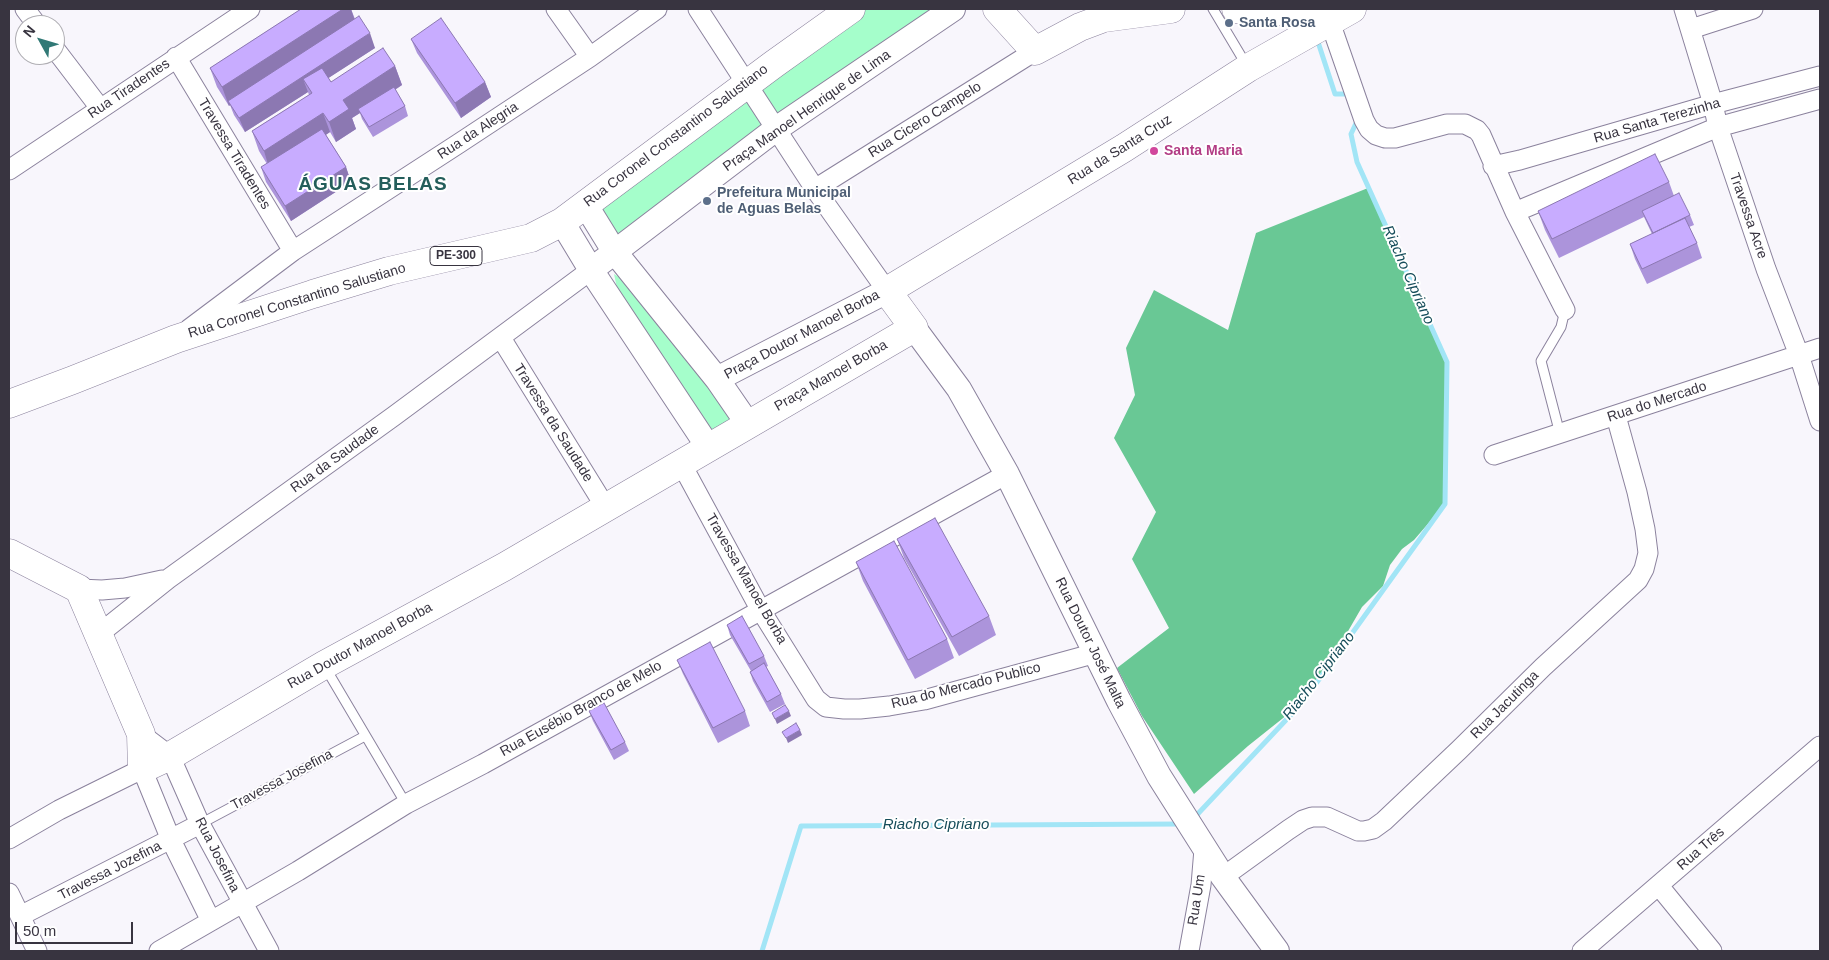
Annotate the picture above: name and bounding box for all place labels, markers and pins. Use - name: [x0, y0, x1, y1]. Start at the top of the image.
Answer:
- place label: Santa Rosa: [1239, 15, 1315, 31]
- marker: Santa Rosa: [1223, 17, 1235, 29]
- place label: Santa Maria: [1164, 143, 1243, 159]
- marker: Santa Maria: [1148, 145, 1160, 157]
- place label: Prefeitura Municipal de Aguas Belas: [717, 185, 851, 218]
- marker: Prefeitura Municipal de Aguas Belas: [701, 195, 713, 207]

